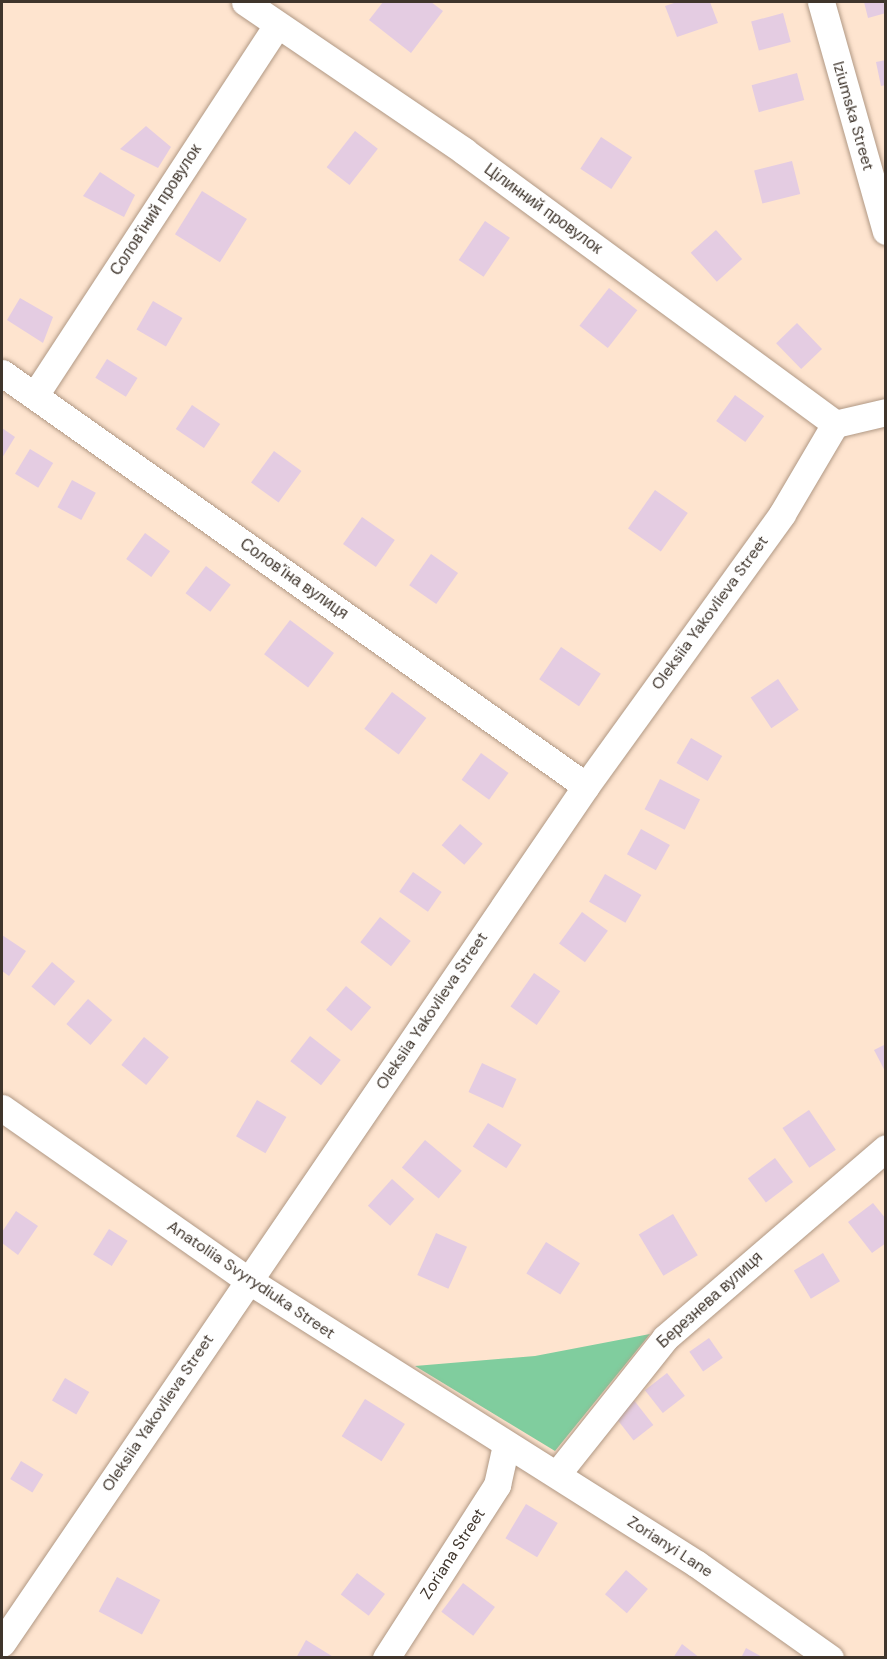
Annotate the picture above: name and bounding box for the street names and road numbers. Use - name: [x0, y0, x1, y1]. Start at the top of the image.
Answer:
- street label: Iziumska Street: [828, 59, 878, 173]
- street label: Солов'їний провулок: [106, 141, 206, 279]
- street label: Цілинний провулок: [480, 160, 606, 258]
- street label: Oleksiia Yakovlieva Street: [648, 532, 772, 694]
- street label: Солов'їна вулиця: [236, 534, 352, 624]
- street label: Oleksiia Yakovlieva Street: [372, 929, 492, 1093]
- street label: Anatoliia Svyrydiuka Street: [164, 1217, 338, 1343]
- street label: Березнева вулиця: [653, 1248, 767, 1352]
- street label: Oleksiia Yakovlieva Street: [98, 1331, 218, 1495]
- street label: Zoriana Street: [417, 1505, 489, 1603]
- street label: Zorianyi Lane: [624, 1512, 716, 1582]

